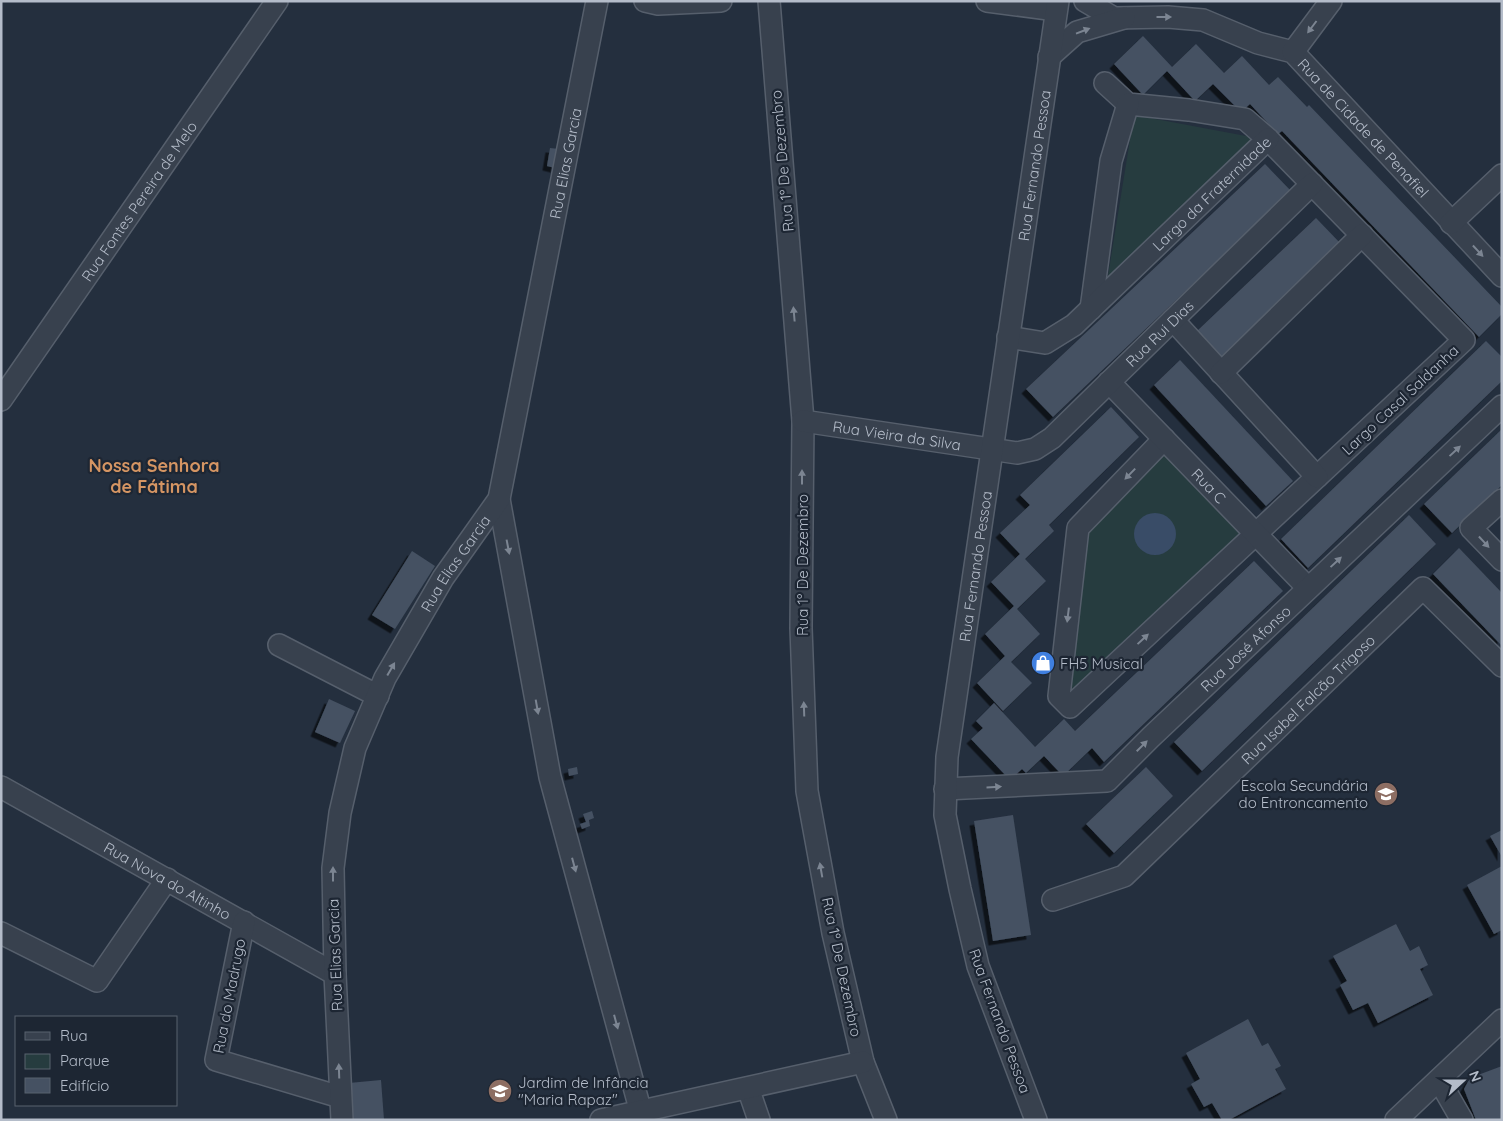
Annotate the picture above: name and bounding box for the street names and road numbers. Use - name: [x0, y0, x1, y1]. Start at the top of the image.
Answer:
- street label: Rua de Cidade de Penafiel: [1294, 54, 1433, 201]
- street label: Rua 1º De Dezembro: [766, 89, 798, 233]
- street label: Rua Fernando Pessoa: [1013, 89, 1054, 242]
- street label: Rua Elias Garcia: [545, 106, 585, 220]
- street label: Rua Fontes Pereira de Melo: [77, 117, 201, 285]
- street label: Largo da Fraternidade: [1148, 132, 1275, 254]
- street label: Rua Rui Dias: [1121, 296, 1197, 371]
- street label: Largo Casal Saldanha: [1338, 341, 1462, 459]
- street label: Rua Vieira da Silva: [832, 416, 962, 454]
- street label: Rua C: [1188, 464, 1230, 507]
- street label: Rua Fernando Pessoa: [955, 489, 995, 643]
- street label: Rua 1º De Dezembro: [793, 494, 812, 636]
- street label: Rua Elias Garcia: [416, 511, 494, 615]
- street label: Rua José Afonso: [1196, 601, 1294, 695]
- street label: Rua Isabel Falcão Trigoso: [1237, 630, 1379, 768]
- street label: Rua Nova do Altinho: [101, 837, 235, 923]
- street label: Rua 1º De Dezembro: [818, 895, 866, 1039]
- street label: Rua Elias Garcia: [324, 899, 346, 1011]
- street label: Rua do Madrugo: [209, 937, 249, 1055]
- street label: Rua Fernando Pessoa: [965, 946, 1035, 1096]

